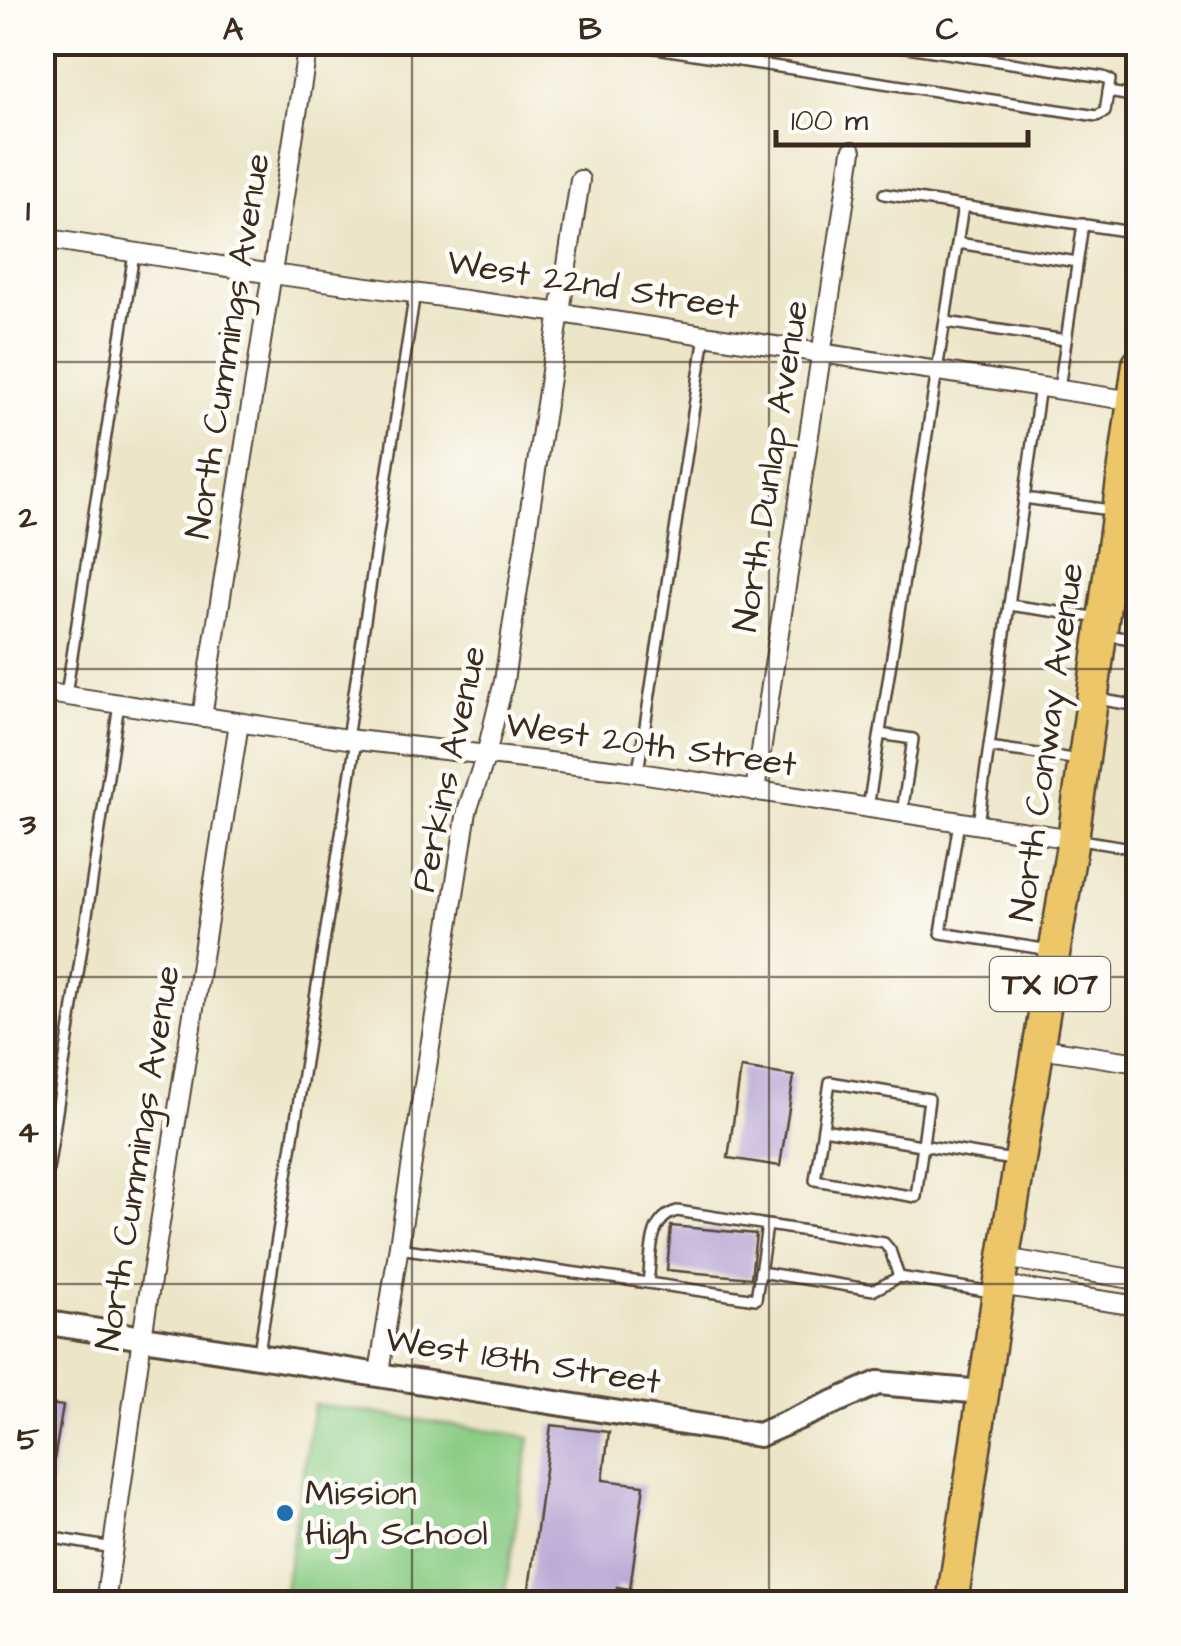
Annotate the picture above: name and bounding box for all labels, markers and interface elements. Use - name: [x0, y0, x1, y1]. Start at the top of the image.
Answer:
- text: A: [223, 7, 244, 52]
- text: B: [579, 7, 602, 52]
- text: C: [936, 7, 959, 52]
- scale bar: [776, 85, 1028, 147]
- text: 100 m: [791, 100, 869, 142]
- street label: North Cummings Avenue: [173, 150, 285, 543]
- text: 1: [26, 188, 30, 233]
- street label: West 22nd Street: [443, 238, 743, 332]
- street label: North Dunlap Avenue: [721, 297, 821, 635]
- text: 2: [18, 495, 38, 540]
- street label: North Conway Avenue: [998, 560, 1097, 925]
- street label: Perkins Avenue: [399, 642, 499, 896]
- street label: West 20th Street: [502, 700, 800, 790]
- text: 3: [19, 802, 37, 847]
- road number: TX 107: [990, 957, 1110, 1011]
- street label: North Cummings Avenue: [83, 962, 195, 1355]
- text: 4: [17, 1110, 39, 1155]
- street label: West 18th Street: [382, 1315, 664, 1407]
- text: 5: [17, 1417, 40, 1462]
- place label: Mission High School: [305, 1469, 488, 1560]
- marker: Mission High School: [274, 1502, 296, 1524]

